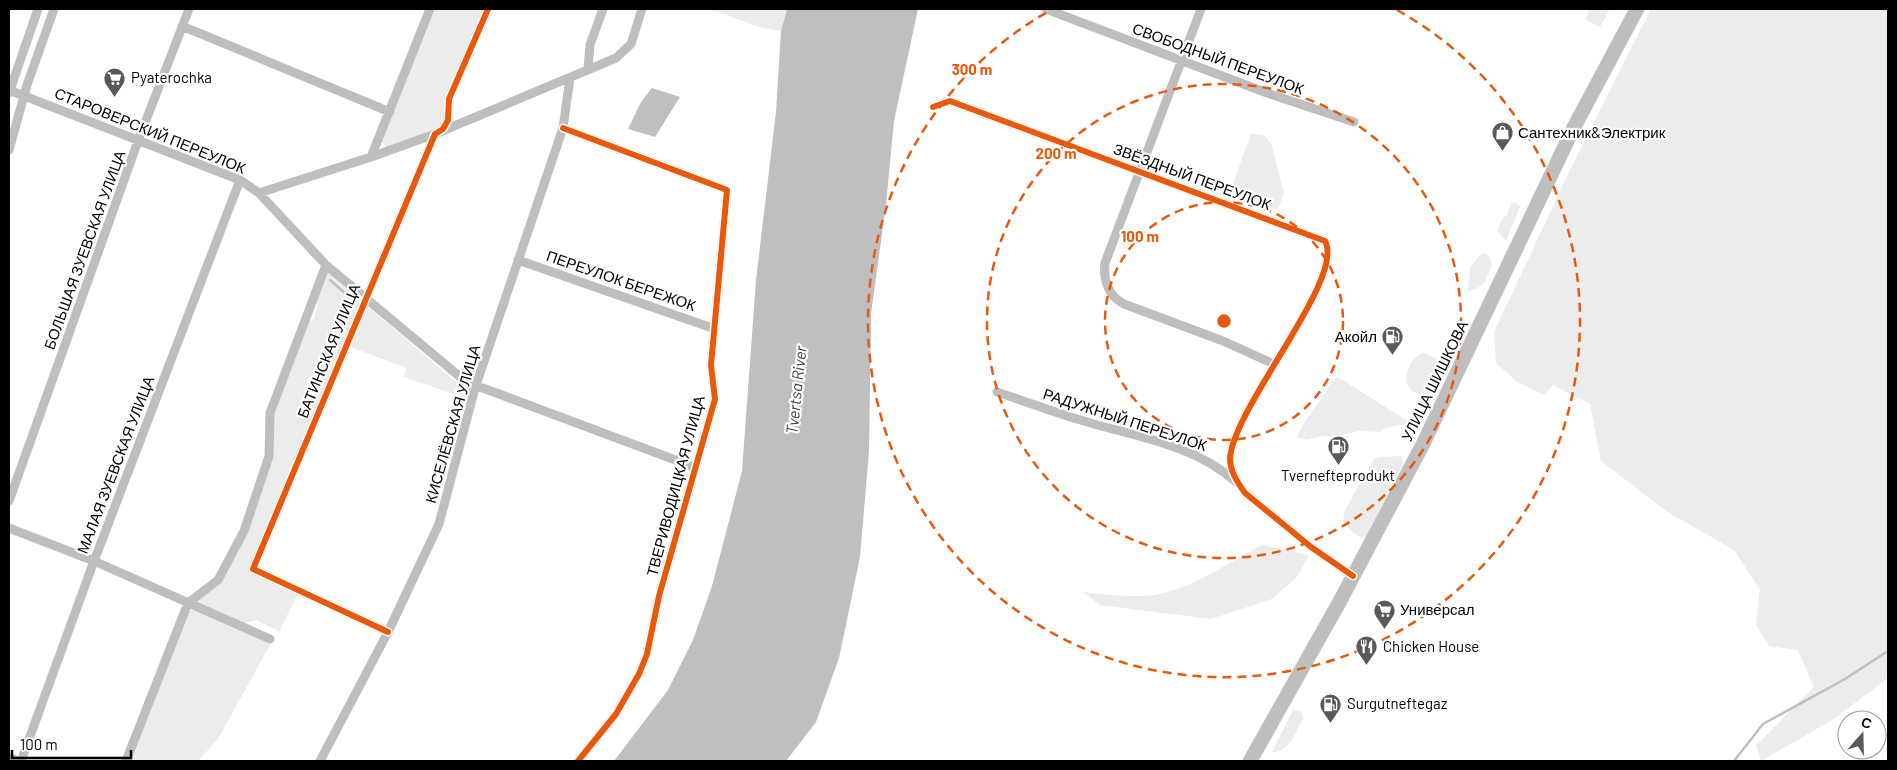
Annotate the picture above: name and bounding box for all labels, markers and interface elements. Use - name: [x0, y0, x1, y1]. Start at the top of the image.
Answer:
- street label: СВОБОДНЫЙ ПЕРЕУЛОК: [1130, 19, 1307, 98]
- text: 300 m: [952, 60, 992, 78]
- supermarket icon: Pyaterochka: [103, 66, 127, 97]
- place label: Pyaterochka: [131, 68, 212, 86]
- street label: СТАРОВЕРСКИЙ ПЕРЕУЛОК: [52, 83, 249, 177]
- shop icon: Сантехник&Электрик: [1490, 121, 1514, 152]
- place label: Сантехник&Электрик: [1518, 123, 1666, 141]
- street label: ЗВЁЗДНЫЙ ПЕРЕУЛОК: [1111, 139, 1274, 213]
- text: 200 m: [1035, 144, 1077, 162]
- street label: БОЛЬШАЯ ЗУЕВСКАЯ УЛИЦА: [40, 148, 129, 352]
- text: 100 m: [1121, 227, 1159, 245]
- street label: ПЕРЕУЛОК БЕРЕЖОК: [544, 246, 699, 314]
- street label: БАТИНСКАЯ УЛИЦА: [293, 281, 363, 420]
- centre of rings: [1215, 312, 1233, 330]
- street label: УЛИЦА ШИШКОВА: [1397, 317, 1471, 444]
- fuel station icon: Акойл: [1381, 325, 1405, 356]
- place label: Акойл: [1335, 327, 1377, 345]
- street label: КИСЕЛЁВСКАЯ УЛИЦА: [421, 342, 483, 505]
- water label: Tvertsa River: [781, 344, 810, 435]
- street label: МАЛАЯ ЗУЕВСКАЯ УЛИЦА: [73, 373, 157, 556]
- street label: РАДУЖНЫЙ ПЕРЕУЛОК: [1041, 384, 1210, 454]
- street label: ТВЕРИВОДИЦКАЯ УЛИЦА: [642, 393, 708, 578]
- fuel station icon: Tvernefteprodukt: [1326, 435, 1350, 466]
- place label: Tvernefteprodukt: [1281, 466, 1395, 484]
- supermarket icon: Универсал: [1372, 598, 1396, 629]
- place label: Универсал: [1400, 600, 1475, 618]
- restaurant icon: Chicken House: [1355, 635, 1379, 666]
- place label: Chicken House: [1383, 637, 1479, 655]
- fuel station icon: Surgutneftegaz: [1319, 692, 1343, 723]
- place label: Surgutneftegaz: [1347, 694, 1448, 712]
- north arrow: [1837, 710, 1887, 760]
- text: С: [1859, 713, 1874, 732]
- scale bar: [12, 728, 131, 760]
- text: 100 m: [20, 735, 58, 753]

